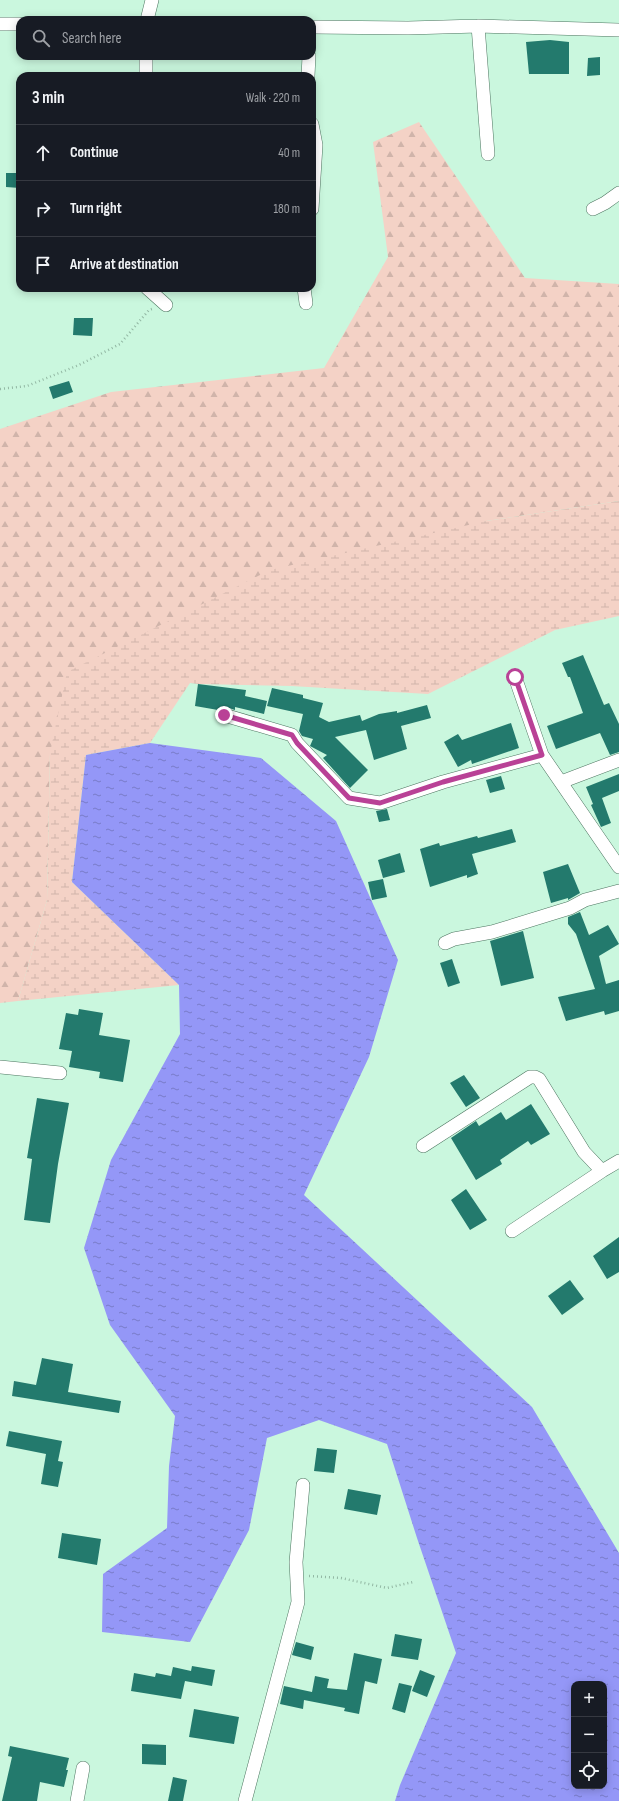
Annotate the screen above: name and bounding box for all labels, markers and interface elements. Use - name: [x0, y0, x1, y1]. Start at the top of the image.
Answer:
- search box: [16, 16, 316, 60]
- icon: search: [30, 27, 52, 49]
- text: Search here: [62, 29, 122, 48]
- text: 3 min: [32, 88, 65, 108]
- text: Walk · 220 m: [246, 90, 300, 106]
- icon: ahead: [32, 142, 54, 164]
- text: Continue: [70, 143, 119, 162]
- text: 40 m: [278, 145, 300, 161]
- icon: right: [32, 198, 54, 220]
- text: Turn right: [70, 199, 122, 218]
- text: 180 m: [274, 201, 300, 217]
- icon: arrive: [32, 254, 54, 276]
- text: Arrive at destination: [70, 255, 179, 274]
- route start: [506, 668, 524, 686]
- route end: [215, 706, 233, 724]
- map controls: [571, 1681, 607, 1789]
- button: +: [571, 1681, 607, 1717]
- button: −: [571, 1717, 607, 1753]
- button: locate: [571, 1753, 607, 1789]

